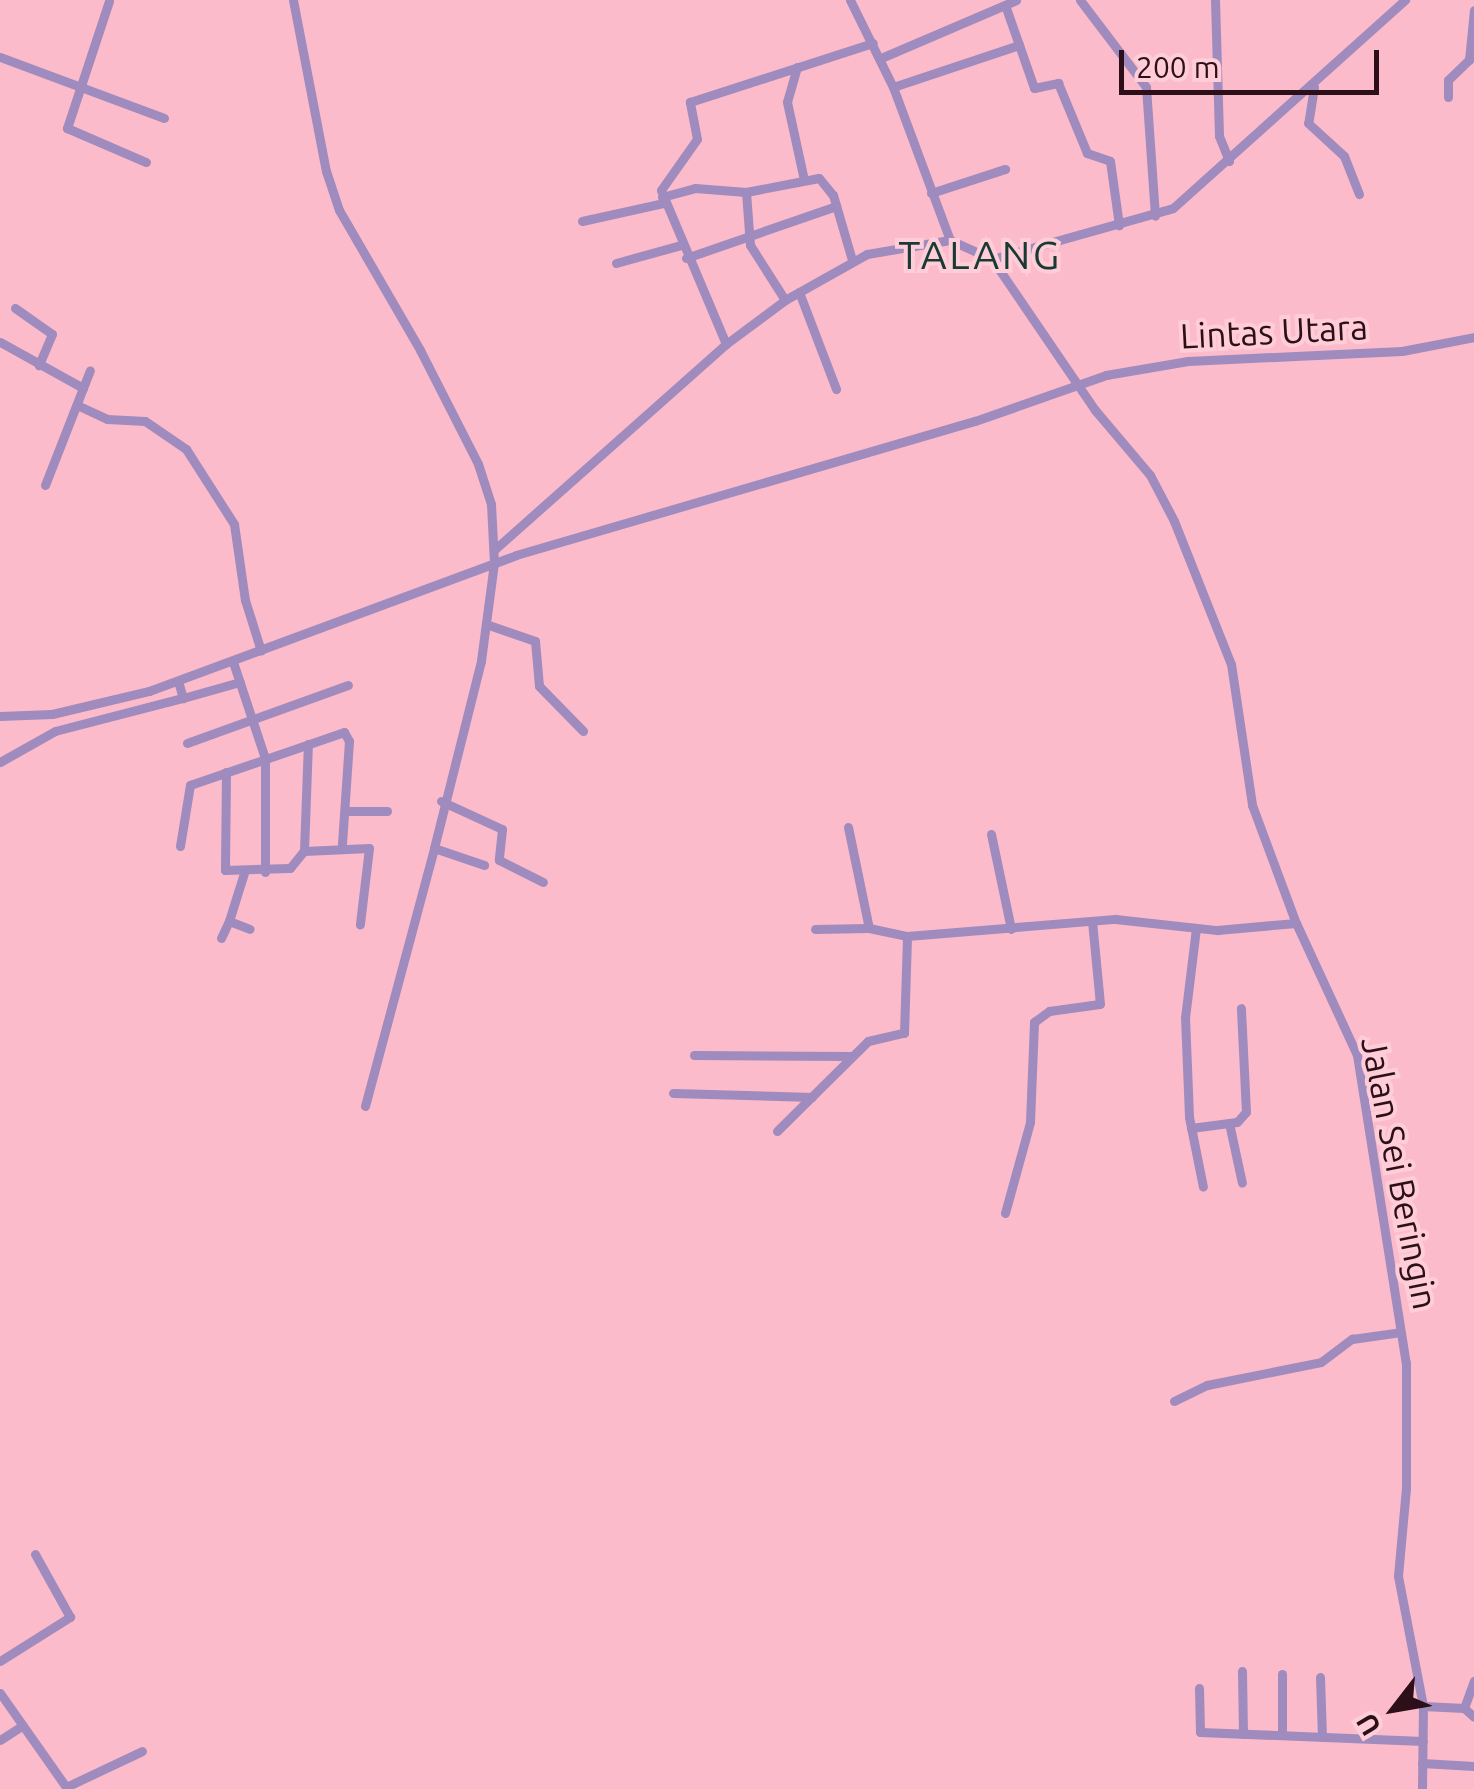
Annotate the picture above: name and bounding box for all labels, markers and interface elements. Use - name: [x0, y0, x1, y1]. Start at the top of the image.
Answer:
- scale bar: [1124, 30, 1384, 92]
- text: 200 m: [1136, 50, 1220, 84]
- district label: TALANG: [898, 231, 1062, 279]
- street label: Lintas Utara: [1179, 305, 1369, 357]
- street label: Jalan Sei Beringin: [1353, 1033, 1447, 1313]
- north arrow: [1344, 1659, 1444, 1759]
- text: U: [1350, 1708, 1386, 1741]

